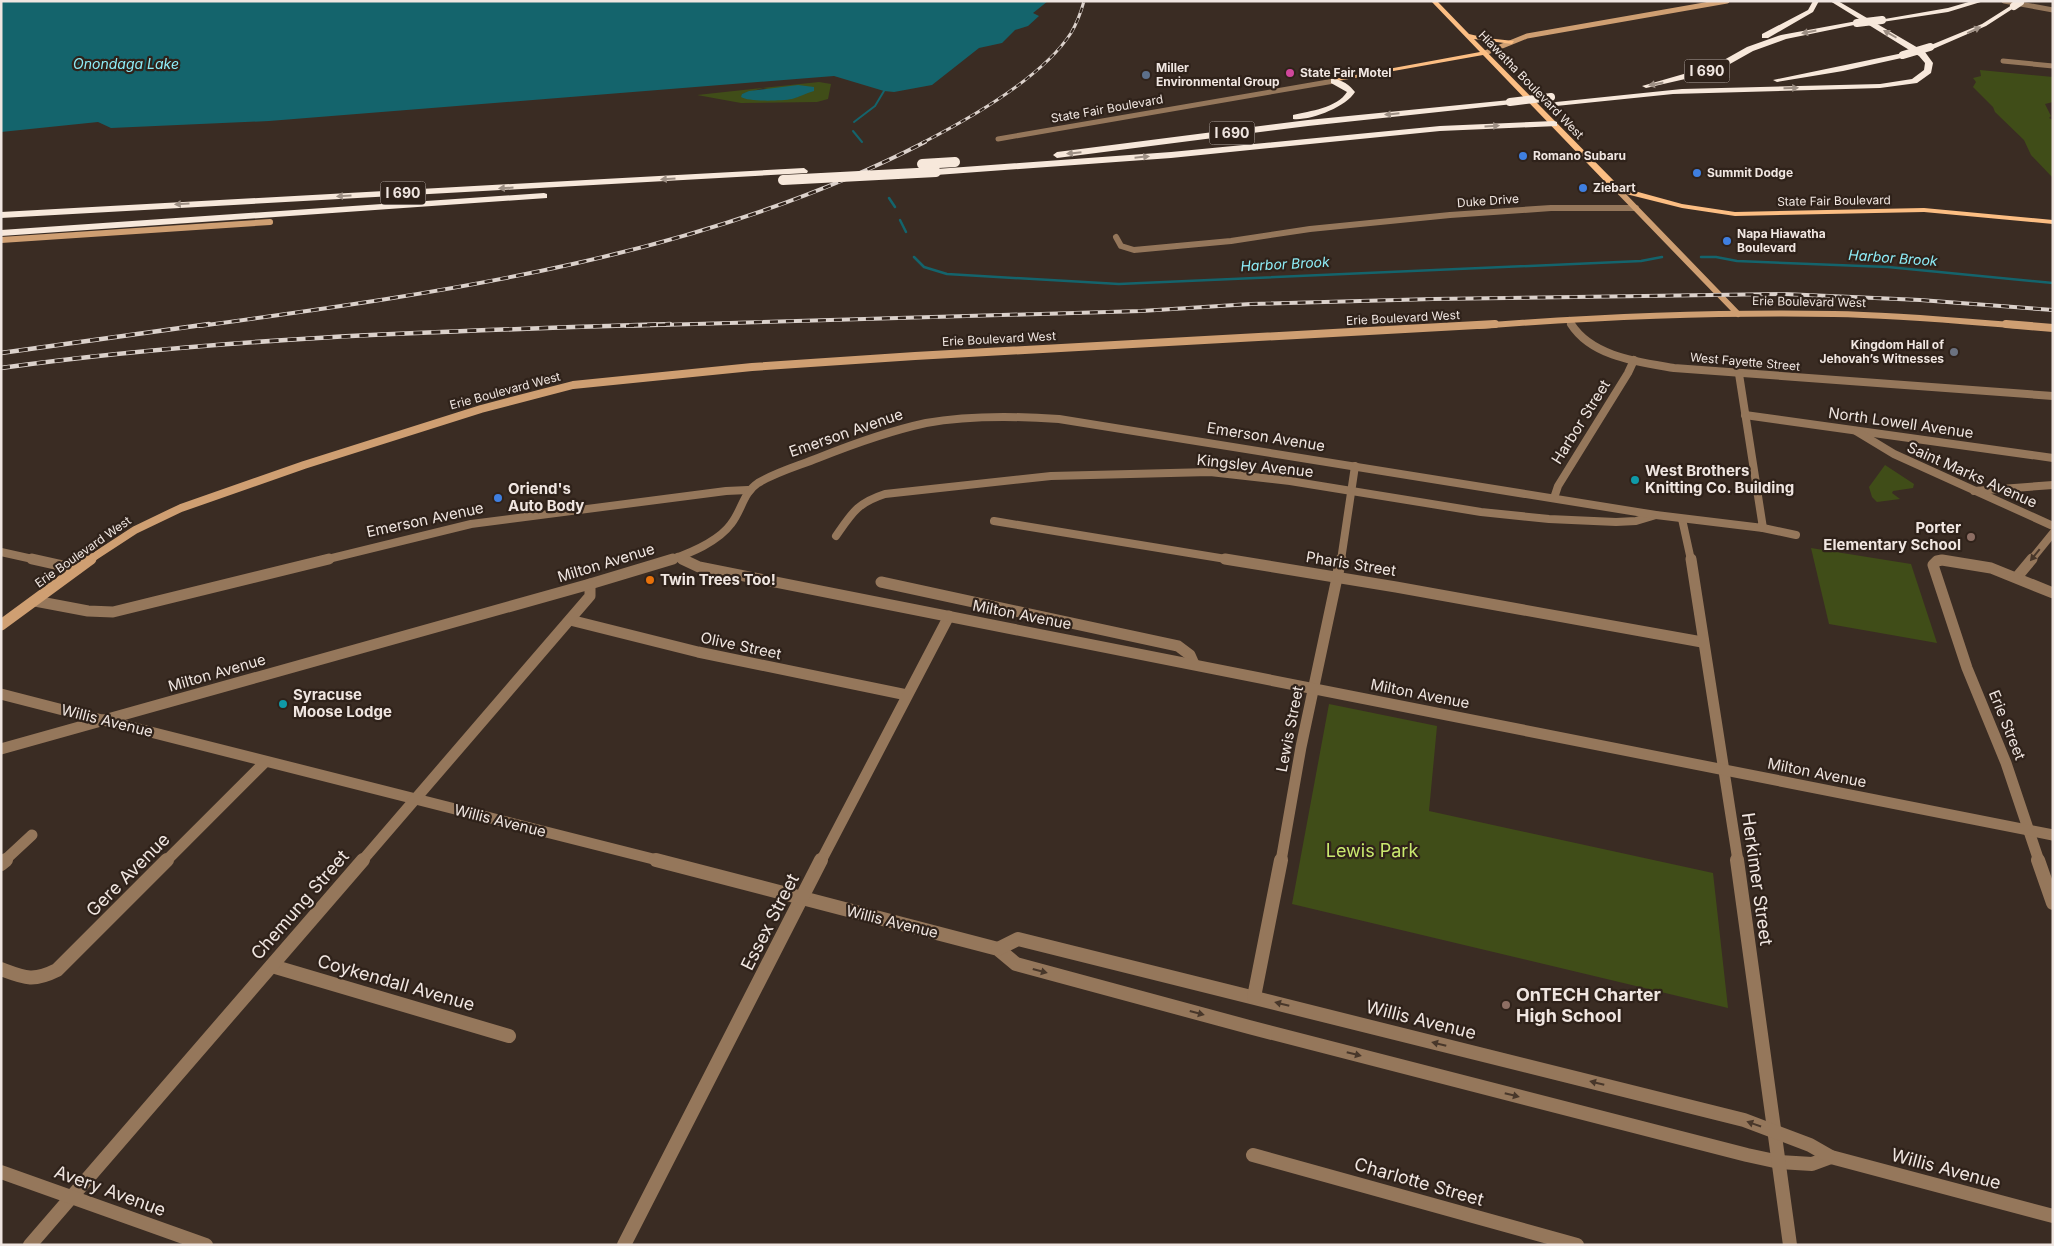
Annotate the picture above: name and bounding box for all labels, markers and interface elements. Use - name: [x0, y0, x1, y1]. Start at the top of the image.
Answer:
- one-way arrow: [1967, 26, 1981, 34]
- street label: Hiawatha Boulevard West: [1476, 27, 1587, 142]
- one-way arrow: [1800, 28, 1816, 36]
- one-way arrow: [1884, 30, 1897, 39]
- water label: Onondaga Lake: [73, 55, 179, 72]
- road number: I 690: [1684, 59, 1730, 82]
- place label: Miller Environmental Group: [1156, 60, 1280, 89]
- place label: State Fair Motel: [1300, 65, 1392, 80]
- marker: State Fair Motel: [1284, 67, 1296, 79]
- marker: Miller Environmental Group: [1140, 69, 1152, 81]
- one-way arrow: [1648, 80, 1663, 88]
- one-way arrow: [1784, 84, 1800, 92]
- street label: State Fair Boulevard: [1050, 91, 1164, 126]
- one-way arrow: [1383, 110, 1399, 118]
- one-way arrow: [1484, 121, 1500, 129]
- road number: I 690: [1210, 122, 1254, 144]
- place label: Romano Subaru: [1533, 148, 1626, 163]
- one-way arrow: [1066, 149, 1082, 157]
- marker: Romano Subaru: [1517, 150, 1529, 162]
- one-way arrow: [1134, 153, 1150, 161]
- place label: Summit Dodge: [1707, 165, 1793, 180]
- marker: Summit Dodge: [1691, 167, 1703, 179]
- one-way arrow: [660, 176, 676, 184]
- place label: Ziebart: [1593, 180, 1636, 195]
- road number: I 690: [380, 182, 426, 204]
- marker: Ziebart: [1577, 182, 1589, 194]
- one-way arrow: [498, 184, 514, 192]
- street label: Duke Drive: [1456, 191, 1520, 210]
- one-way arrow: [336, 192, 352, 200]
- street label: State Fair Boulevard: [1777, 192, 1891, 209]
- one-way arrow: [173, 201, 189, 209]
- place label: Napa Hiawatha Boulevard: [1737, 226, 1826, 255]
- marker: Napa Hiawatha Boulevard: [1721, 235, 1733, 247]
- water label: Harbor Brook: [1848, 246, 1939, 269]
- water label: Harbor Brook: [1240, 253, 1330, 274]
- street label: Erie Boulevard West: [1752, 293, 1866, 310]
- street label: Erie Boulevard West: [1346, 307, 1460, 328]
- street label: Erie Boulevard West: [942, 328, 1056, 349]
- place label: Kingdom Hall of Jehovah’s Witnesses: [1820, 337, 1944, 366]
- marker: Kingdom Hall of Jehovah’s Witnesses: [1948, 346, 1960, 358]
- street label: West Fayette Street: [1689, 349, 1801, 374]
- street label: Erie Boulevard West: [448, 369, 562, 413]
- street label: Harbor Street: [1547, 376, 1614, 467]
- street label: North Lowell Avenue: [1827, 403, 1975, 442]
- street label: Emerson Avenue: [786, 404, 905, 461]
- street label: Emerson Avenue: [1206, 418, 1326, 455]
- street label: Saint Marks Avenue: [1904, 437, 2040, 512]
- street label: Kingsley Avenue: [1196, 450, 1314, 481]
- place label: West Brothers Knitting Co. Building: [1645, 461, 1794, 497]
- marker: West Brothers Knitting Co. Building: [1629, 474, 1641, 486]
- place label: Oriend's Auto Body: [508, 479, 584, 515]
- marker: Oriend's Auto Body: [492, 492, 504, 504]
- street label: Emerson Avenue: [365, 498, 485, 541]
- street label: Erie Boulevard West: [32, 513, 134, 590]
- place label: Porter Elementary School: [1823, 518, 1961, 554]
- marker: Porter Elementary School: [1965, 531, 1977, 543]
- street label: Milton Avenue: [555, 539, 657, 586]
- street label: Pharis Street: [1305, 547, 1398, 580]
- one-way arrow: [2029, 549, 2040, 562]
- place label: Twin Trees Too!: [660, 570, 776, 589]
- marker: Twin Trees Too!: [644, 574, 656, 586]
- street label: Milton Avenue: [971, 596, 1073, 633]
- street label: Olive Street: [699, 628, 783, 663]
- street label: Milton Avenue: [166, 650, 268, 696]
- street label: Milton Avenue: [1369, 675, 1471, 712]
- street label: Lewis Street: [1272, 684, 1307, 774]
- place label: Syracuse Moose Lodge: [293, 685, 392, 721]
- street label: Erie Street: [1985, 687, 2030, 763]
- marker: Syracuse Moose Lodge: [277, 698, 289, 710]
- street label: Willis Avenue: [59, 700, 155, 741]
- street label: Milton Avenue: [1766, 754, 1868, 791]
- street label: Willis Avenue: [452, 800, 548, 841]
- street label: Herkimer Street: [1738, 811, 1777, 947]
- street label: Gere Avenue: [82, 829, 174, 921]
- park label: Lewis Park: [1326, 840, 1418, 861]
- street label: Chemung Street: [246, 846, 353, 964]
- street label: Essex Street: [736, 870, 803, 974]
- street label: Willis Avenue: [844, 901, 940, 942]
- street label: Coykendall Avenue: [315, 950, 477, 1015]
- one-way arrow: [1033, 967, 1048, 975]
- place label: OnTECH Charter High School: [1516, 984, 1661, 1026]
- street label: Willis Avenue: [1364, 996, 1478, 1043]
- marker: OnTECH Charter High School: [1500, 999, 1512, 1011]
- one-way arrow: [1274, 1000, 1289, 1008]
- one-way arrow: [1190, 1009, 1205, 1017]
- one-way arrow: [1432, 1039, 1447, 1047]
- one-way arrow: [1347, 1050, 1362, 1058]
- one-way arrow: [1589, 1079, 1604, 1087]
- one-way arrow: [1504, 1091, 1519, 1099]
- one-way arrow: [1747, 1120, 1762, 1127]
- street label: Willis Avenue: [1889, 1144, 2003, 1193]
- street label: Charlotte Street: [1352, 1153, 1486, 1210]
- street label: Avery Avenue: [52, 1161, 169, 1220]

